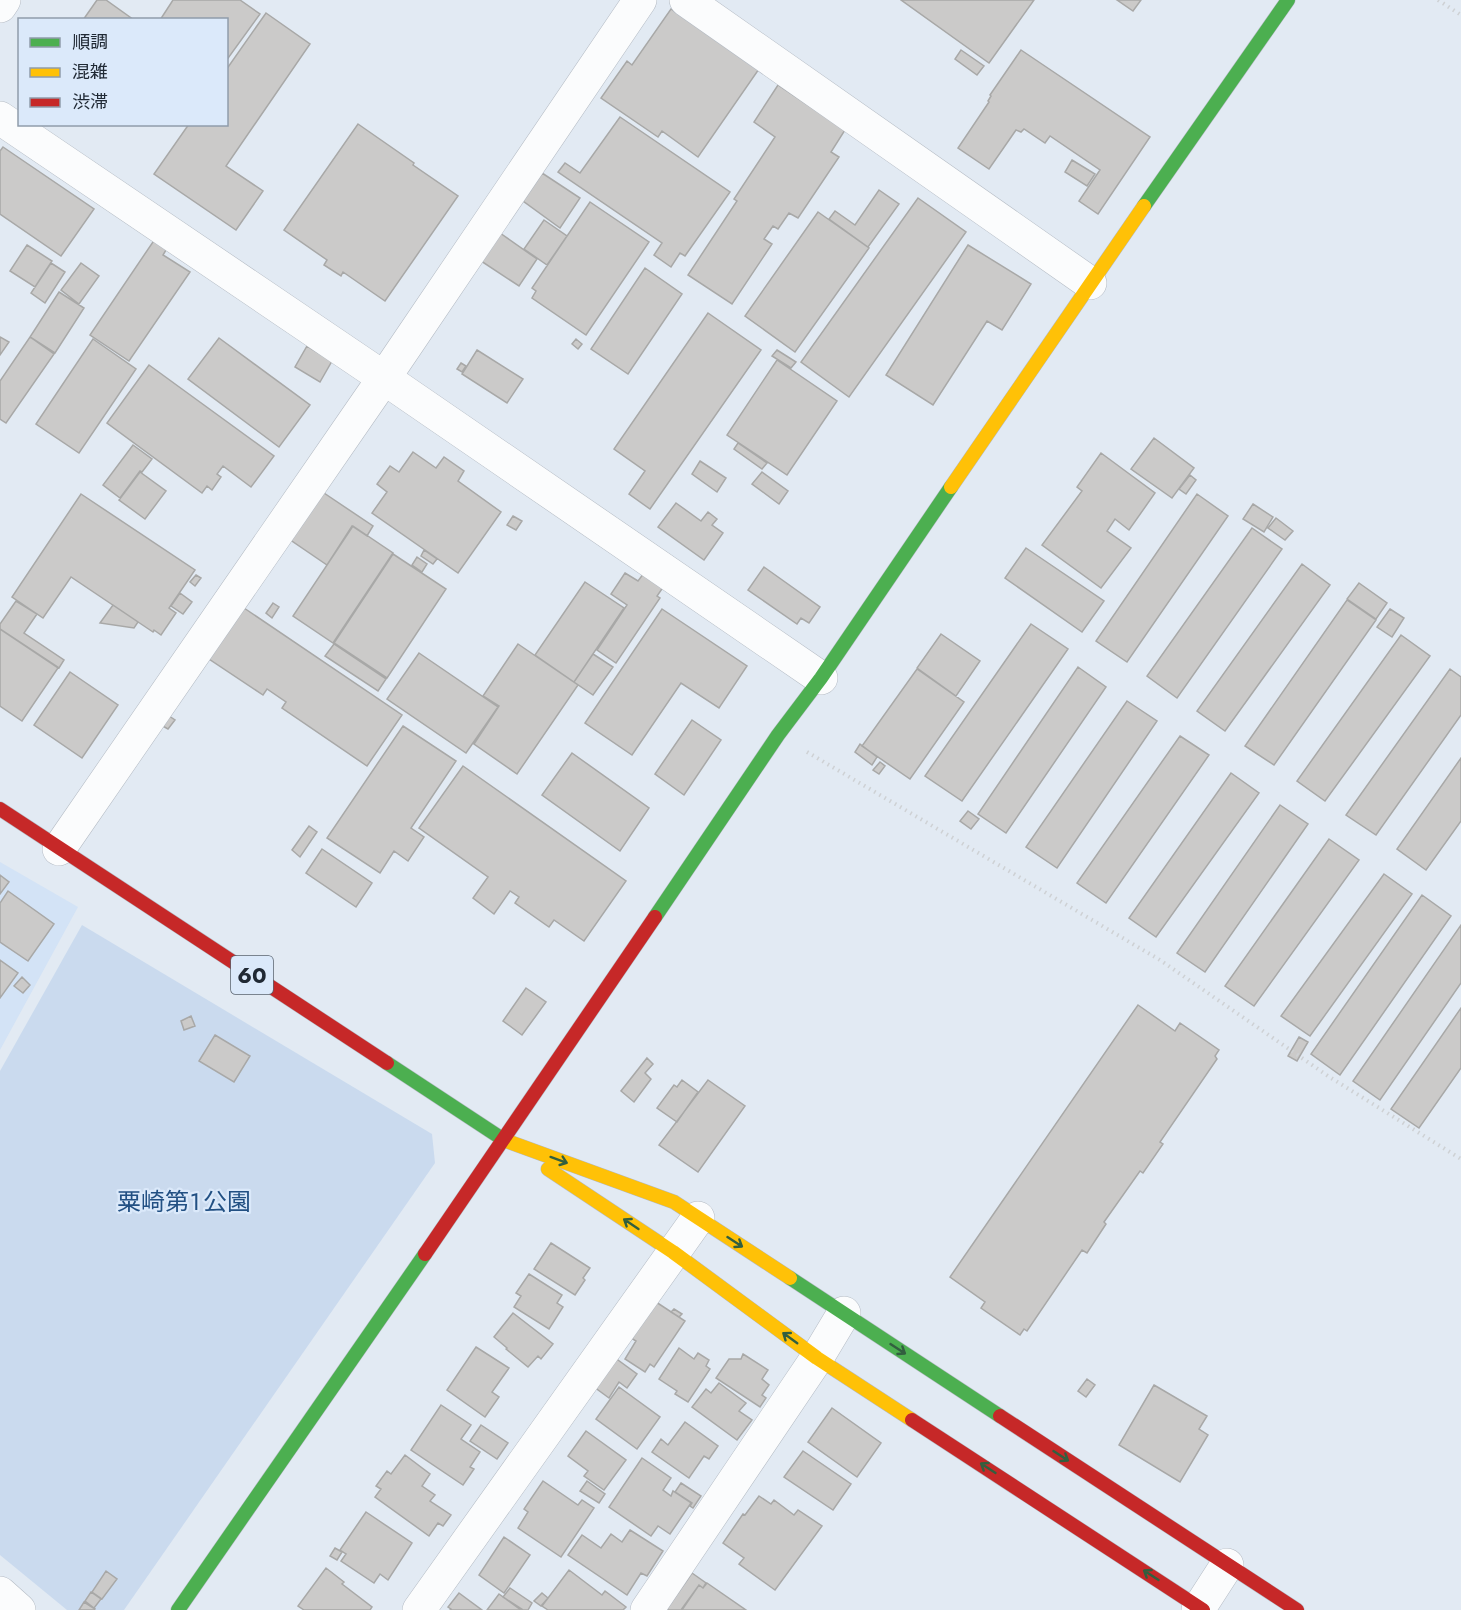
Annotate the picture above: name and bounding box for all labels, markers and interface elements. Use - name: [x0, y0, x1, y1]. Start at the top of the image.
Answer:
- legend: [18, 18, 228, 126]
- text: 順調: [72, 29, 108, 55]
- text: 混雑: [72, 59, 108, 85]
- text: 渋滞: [72, 89, 108, 115]
- road number: 60: [231, 956, 273, 994]
- one-way arrow: [549, 1155, 568, 1166]
- park label: 粟崎第１公園: [117, 1184, 251, 1219]
- one-way arrow: [623, 1218, 640, 1231]
- one-way arrow: [726, 1236, 743, 1248]
- one-way arrow: [782, 1332, 798, 1344]
- one-way arrow: [889, 1343, 906, 1355]
- one-way arrow: [1052, 1450, 1069, 1462]
- one-way arrow: [979, 1462, 996, 1475]
- one-way arrow: [1142, 1569, 1159, 1582]

